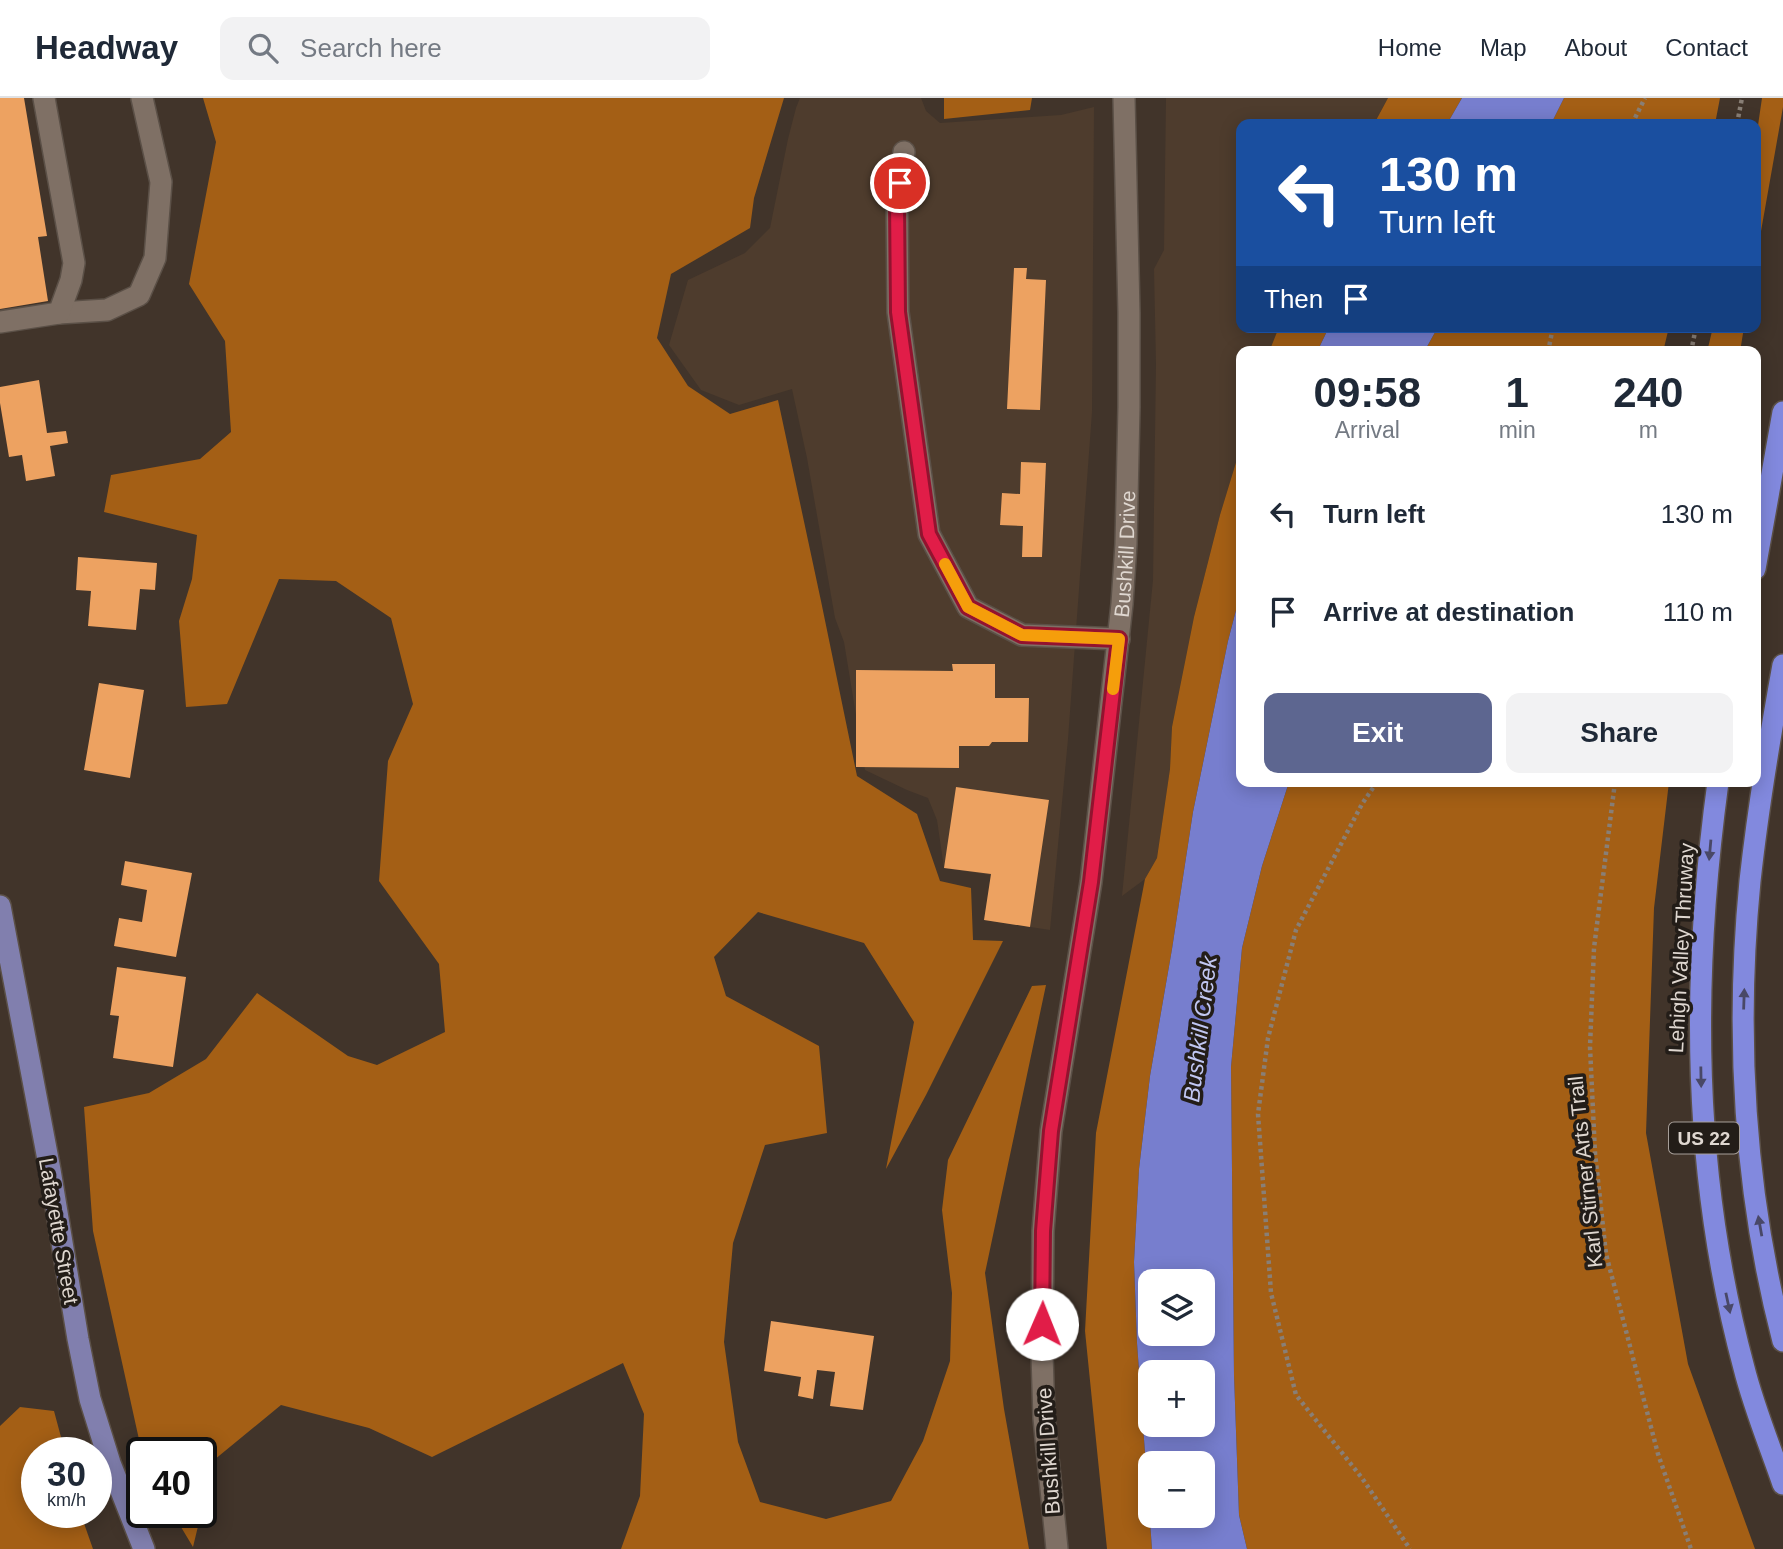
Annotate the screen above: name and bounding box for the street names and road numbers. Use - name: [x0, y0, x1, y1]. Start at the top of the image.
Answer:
- street label: Bushkill Drive: [1109, 490, 1139, 619]
- street label: Lehigh Valley Thruway: [1664, 842, 1698, 1054]
- street label: Karl Stirner Arts Trail: [1563, 1075, 1607, 1269]
- road number: US 22: [1669, 1122, 1739, 1154]
- street label: Lafayette Street: [35, 1156, 83, 1306]
- street label: Bushkill Drive: [1032, 1387, 1064, 1515]

